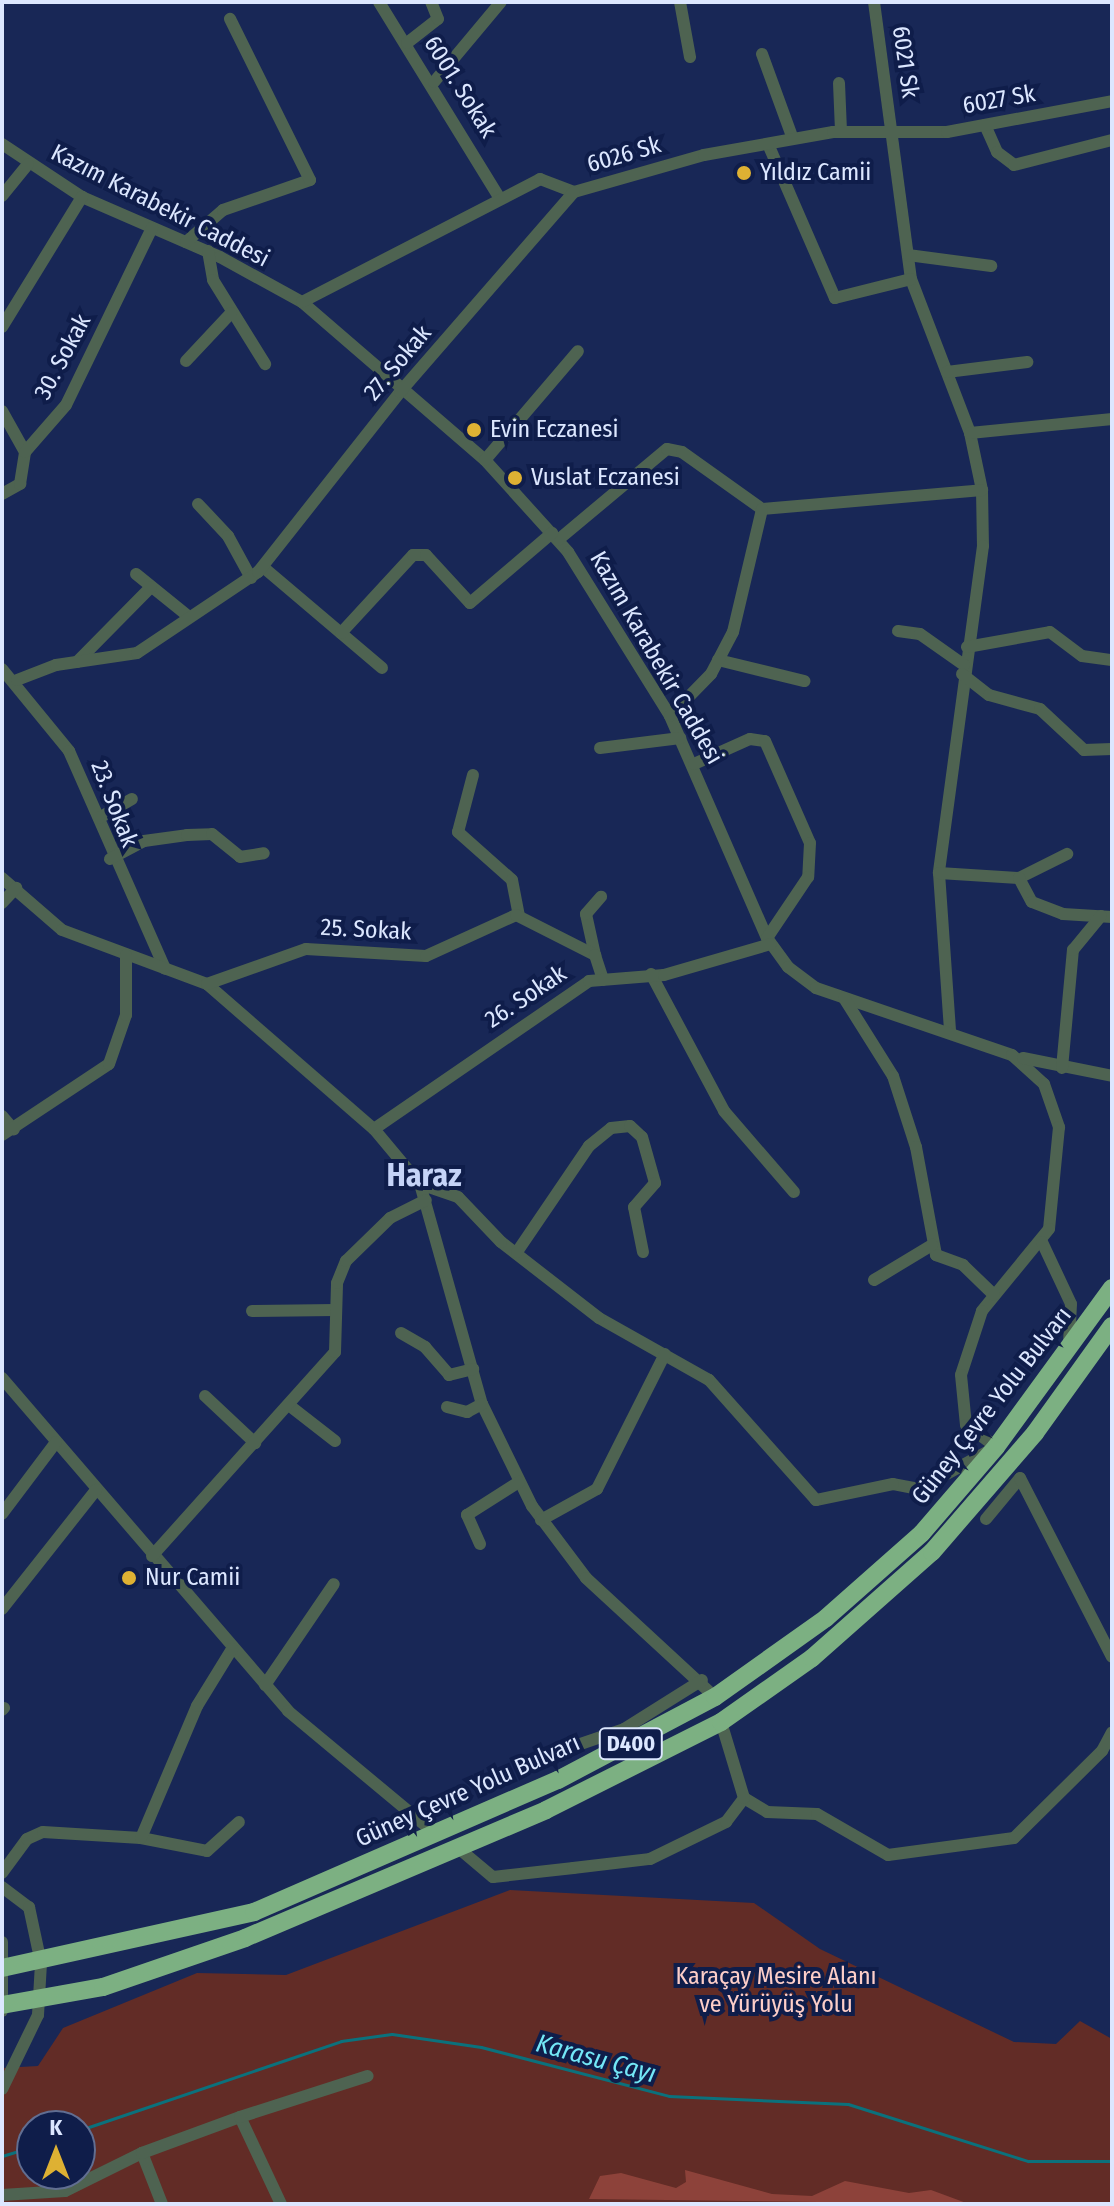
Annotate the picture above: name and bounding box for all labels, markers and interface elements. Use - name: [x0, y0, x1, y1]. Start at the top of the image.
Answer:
- street label: 6021 Sk: [886, 24, 924, 100]
- street label: 6001. Sokak: [417, 31, 503, 143]
- street label: 6027 Sk: [961, 79, 1037, 121]
- street label: 6026 Sk: [584, 131, 664, 179]
- street label: Kazım Karabekir Caddesi: [46, 138, 274, 274]
- place label: Yıldız Camii: [760, 159, 871, 187]
- marker: Yıldız Camii: [735, 164, 753, 182]
- street label: 30. Sokak: [29, 309, 97, 405]
- street label: 27. Sokak: [358, 320, 438, 406]
- place label: Evin Eczanesi: [490, 416, 619, 444]
- marker: Evin Eczanesi: [465, 421, 483, 439]
- place label: Vuslat Eczanesi: [531, 464, 680, 492]
- marker: Vuslat Eczanesi: [506, 469, 524, 487]
- street label: Kazım Karabekir Caddesi: [583, 546, 729, 770]
- street label: 23. Sokak: [84, 757, 144, 851]
- street label: 25. Sokak: [320, 913, 412, 947]
- street label: 26. Sokak: [480, 959, 572, 1035]
- district label: Haraz: [386, 1156, 462, 1194]
- street label: Güney Çevre Yolu Bulvarı: [906, 1302, 1078, 1510]
- place label: Nur Camii: [145, 1564, 240, 1592]
- marker: Nur Camii: [120, 1569, 138, 1587]
- road number: D400: [597, 1726, 665, 1762]
- street label: Güney Çevre Yolu Bulvarı: [351, 1729, 585, 1853]
- park label: Karaçay Mesire Alanı ve Yürüyüş Yolu: [675, 1963, 877, 2019]
- water label: Karasu Çayı: [532, 2028, 660, 2090]
- north arrow: [16, 2110, 96, 2190]
- text: K: [50, 2114, 62, 2141]

